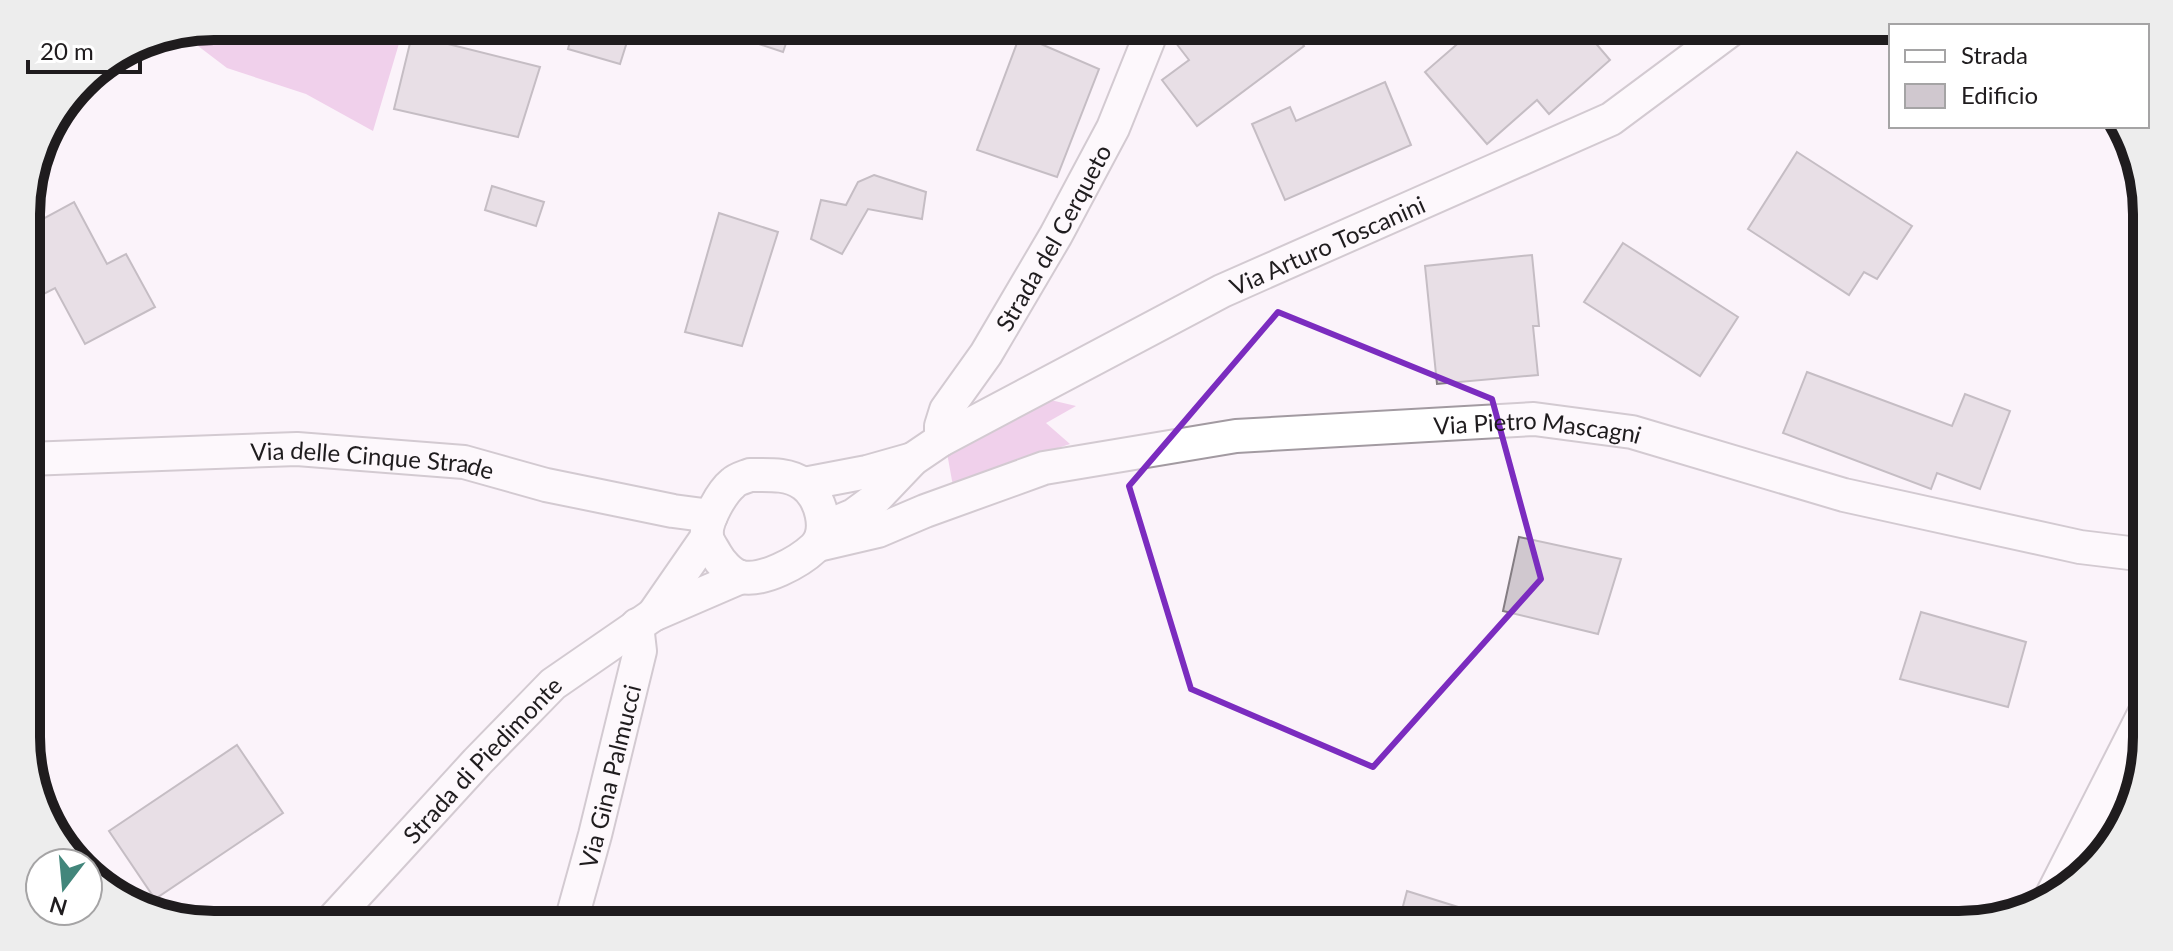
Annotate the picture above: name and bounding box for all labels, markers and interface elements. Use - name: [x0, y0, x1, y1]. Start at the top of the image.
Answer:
- scale bar: [28, 24, 140, 74]
- legend: [1889, 24, 2149, 128]
- text: 20 m: [40, 36, 94, 65]
- text: Strada: [1961, 40, 2028, 69]
- text: Edificio: [1961, 80, 2038, 109]
- street label: Strada del Cerqueto: [989, 139, 1116, 336]
- street label: Via Arturo Toscanini: [1225, 189, 1429, 300]
- street label: Via Pietro Mascagni: [1433, 404, 1645, 449]
- street label: Via delle Cinque Strade: [250, 434, 498, 484]
- street label: Strada di Piedimonte: [396, 670, 567, 849]
- street label: Via Gina Palmucci: [572, 681, 646, 871]
- north arrow: [24, 847, 104, 927]
- text: N: [46, 891, 70, 922]

